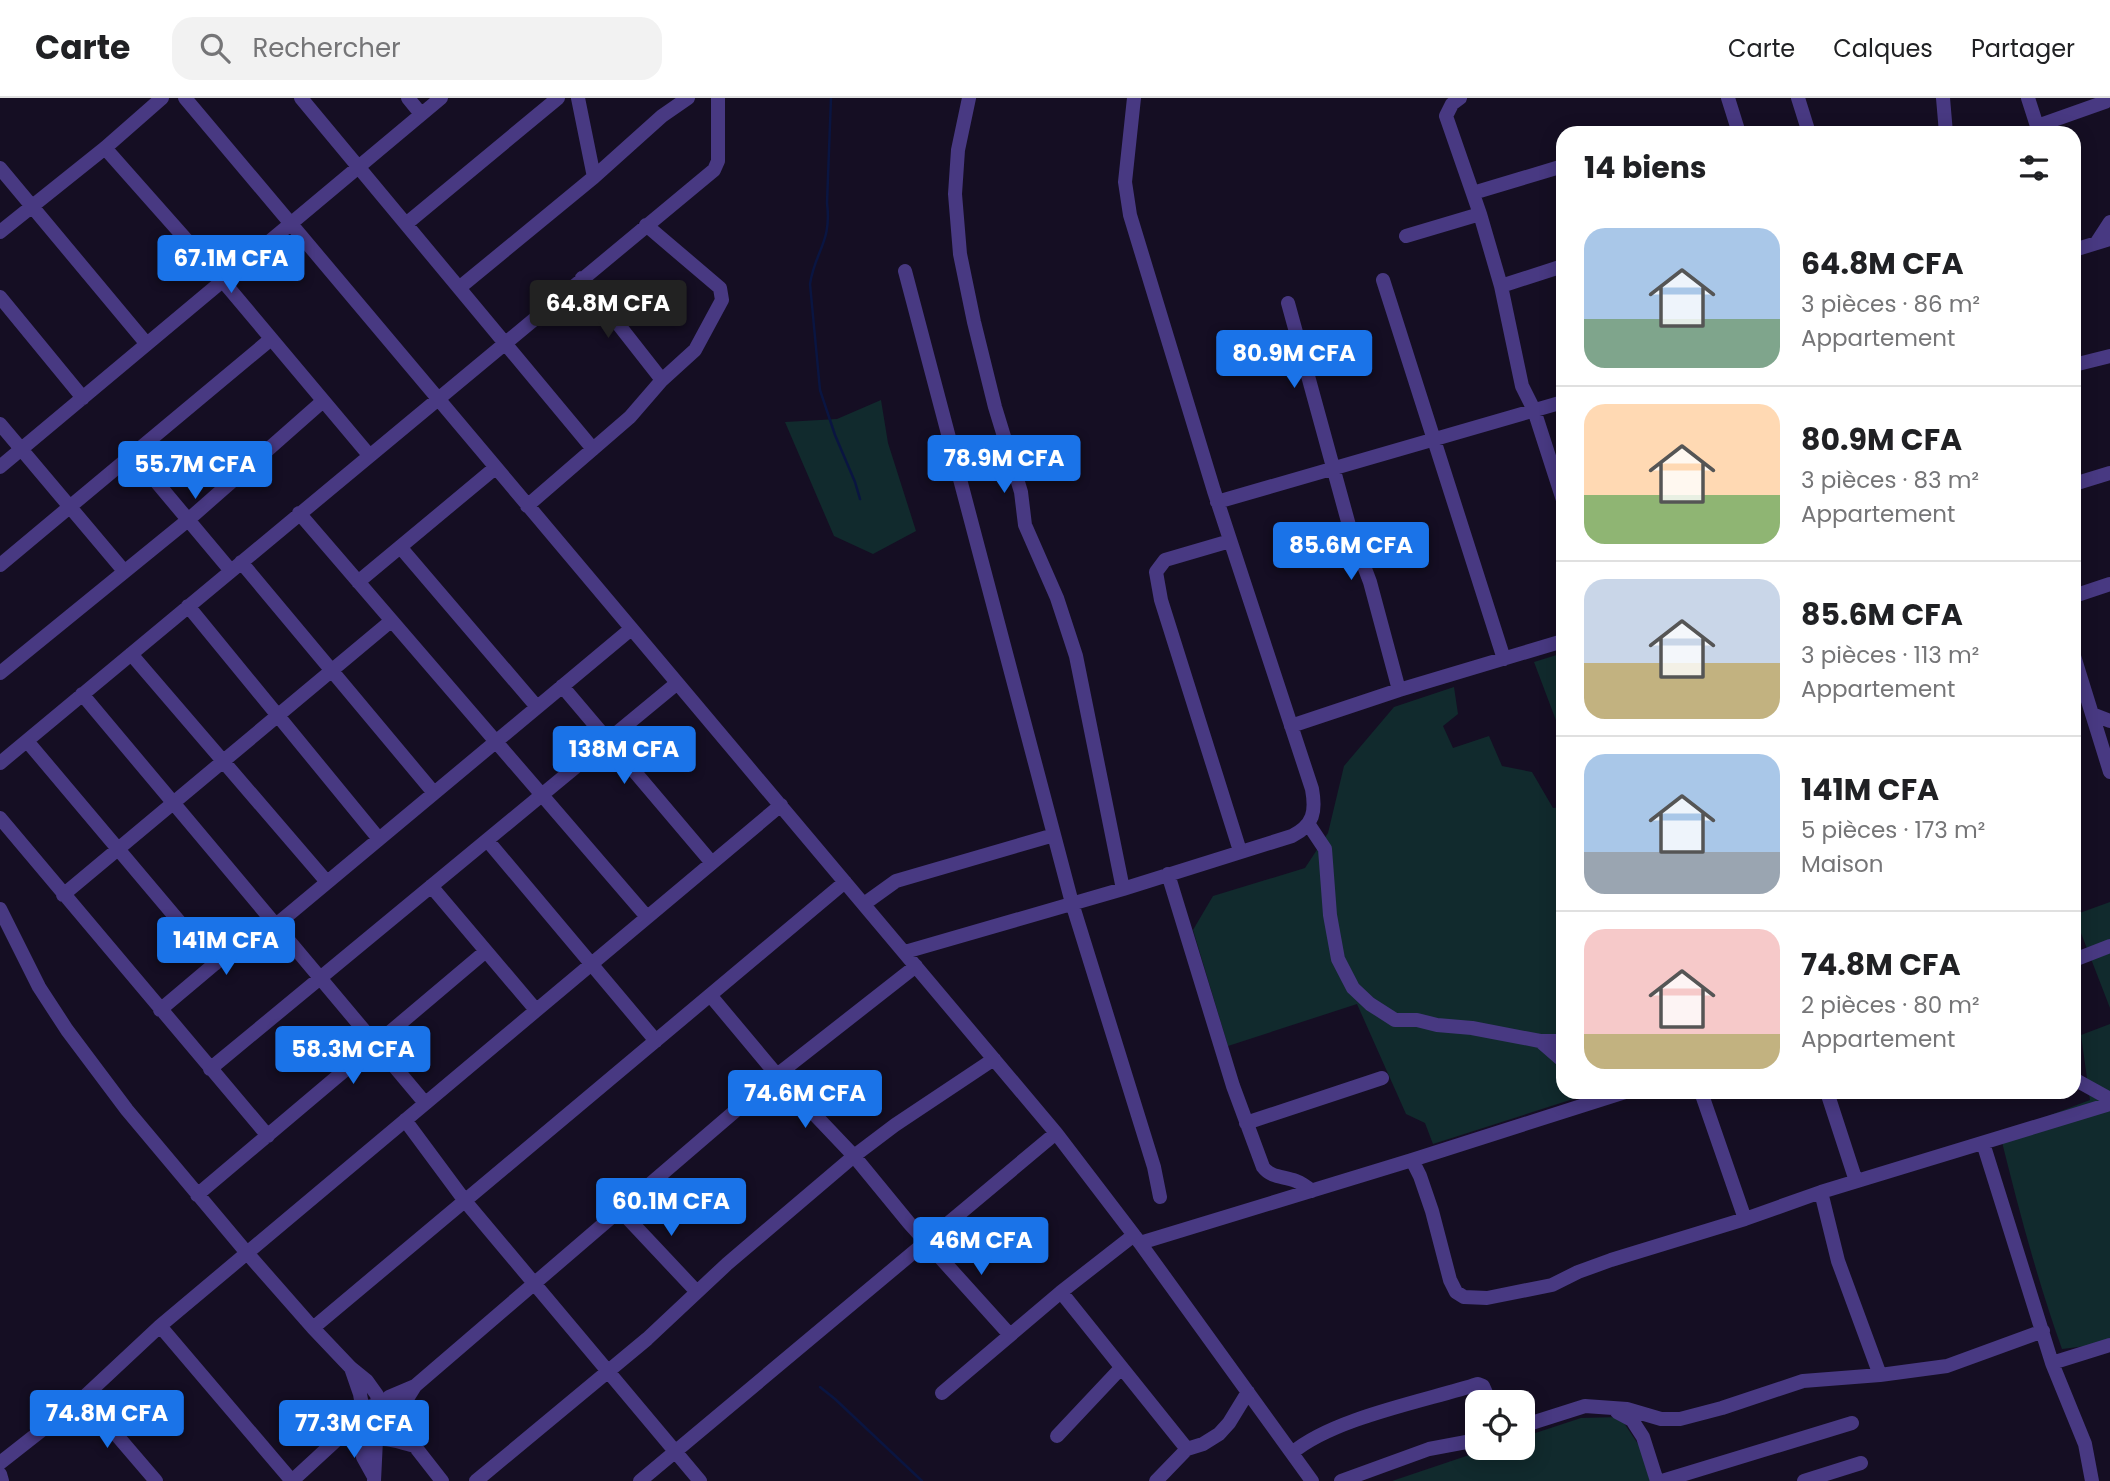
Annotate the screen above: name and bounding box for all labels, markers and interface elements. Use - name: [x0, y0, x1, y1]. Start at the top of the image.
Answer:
- search box: [172, 17, 662, 80]
- text: Carte: [35, 24, 130, 71]
- icon: search: [196, 29, 234, 67]
- text: Rechercher: [252, 30, 401, 66]
- text: Carte: [1728, 32, 1795, 65]
- text: Calques: [1833, 32, 1933, 65]
- text: Partager: [1971, 32, 2075, 65]
- text: 14 biens: [1584, 146, 1707, 189]
- icon: filters: [2015, 149, 2053, 187]
- pin: 67.1M CFA: [151, 236, 311, 295]
- text: 67.1M CFA: [173, 242, 289, 274]
- text: 64.8M CFA: [1801, 242, 1964, 285]
- icon: home: [1640, 256, 1724, 340]
- pin: 64.8M CFA: [528, 280, 688, 340]
- text: 64.8M CFA: [546, 287, 670, 319]
- text: 3 pièces · 86 m²: [1801, 288, 1980, 320]
- text: Appartement: [1801, 322, 1955, 354]
- pin: 80.9M CFA: [1214, 330, 1374, 390]
- text: 80.9M CFA: [1232, 337, 1356, 369]
- text: 80.9M CFA: [1801, 418, 1962, 461]
- icon: home: [1640, 432, 1724, 516]
- pin: 78.9M CFA: [924, 436, 1084, 495]
- pin: 55.7M CFA: [115, 442, 275, 501]
- text: 78.9M CFA: [944, 442, 1064, 474]
- text: 55.7M CFA: [134, 448, 256, 480]
- text: 3 pièces · 83 m²: [1801, 464, 1979, 496]
- text: Appartement: [1801, 498, 1955, 530]
- pin: 85.6M CFA: [1271, 522, 1431, 582]
- text: 85.6M CFA: [1289, 529, 1413, 561]
- text: 85.6M CFA: [1801, 593, 1963, 636]
- icon: home: [1640, 607, 1724, 691]
- text: 3 pièces · 113 m²: [1801, 639, 1979, 671]
- text: Appartement: [1801, 673, 1955, 705]
- pin: 138M CFA: [552, 726, 696, 786]
- text: 138M CFA: [569, 733, 679, 765]
- text: 141M CFA: [1801, 768, 1939, 811]
- icon: home: [1640, 782, 1724, 866]
- text: 5 pièces · 173 m²: [1801, 814, 1985, 846]
- text: Maison: [1801, 848, 1883, 880]
- pin: 141M CFA: [154, 918, 298, 977]
- text: 141M CFA: [173, 924, 279, 956]
- text: 74.8M CFA: [1801, 943, 1961, 986]
- icon: home: [1640, 957, 1724, 1041]
- text: 2 pièces · 80 m²: [1801, 989, 1980, 1021]
- text: Appartement: [1801, 1023, 1955, 1055]
- pin: 58.3M CFA: [273, 1026, 433, 1086]
- text: 58.3M CFA: [291, 1033, 415, 1065]
- pin: 74.6M CFA: [725, 1070, 885, 1130]
- text: 74.6M CFA: [744, 1077, 866, 1109]
- pin: 60.1M CFA: [591, 1178, 751, 1238]
- text: 60.1M CFA: [612, 1185, 730, 1217]
- pin: 46M CFA: [916, 1218, 1046, 1277]
- text: 46M CFA: [929, 1224, 1033, 1256]
- pin: 74.8M CFA: [27, 1390, 187, 1450]
- map controls: [1465, 1390, 1535, 1460]
- button: locate: [1465, 1390, 1535, 1460]
- text: 74.8M CFA: [46, 1397, 168, 1429]
- pin: 77.3M CFA: [274, 1400, 434, 1460]
- text: 77.3M CFA: [295, 1407, 413, 1439]

